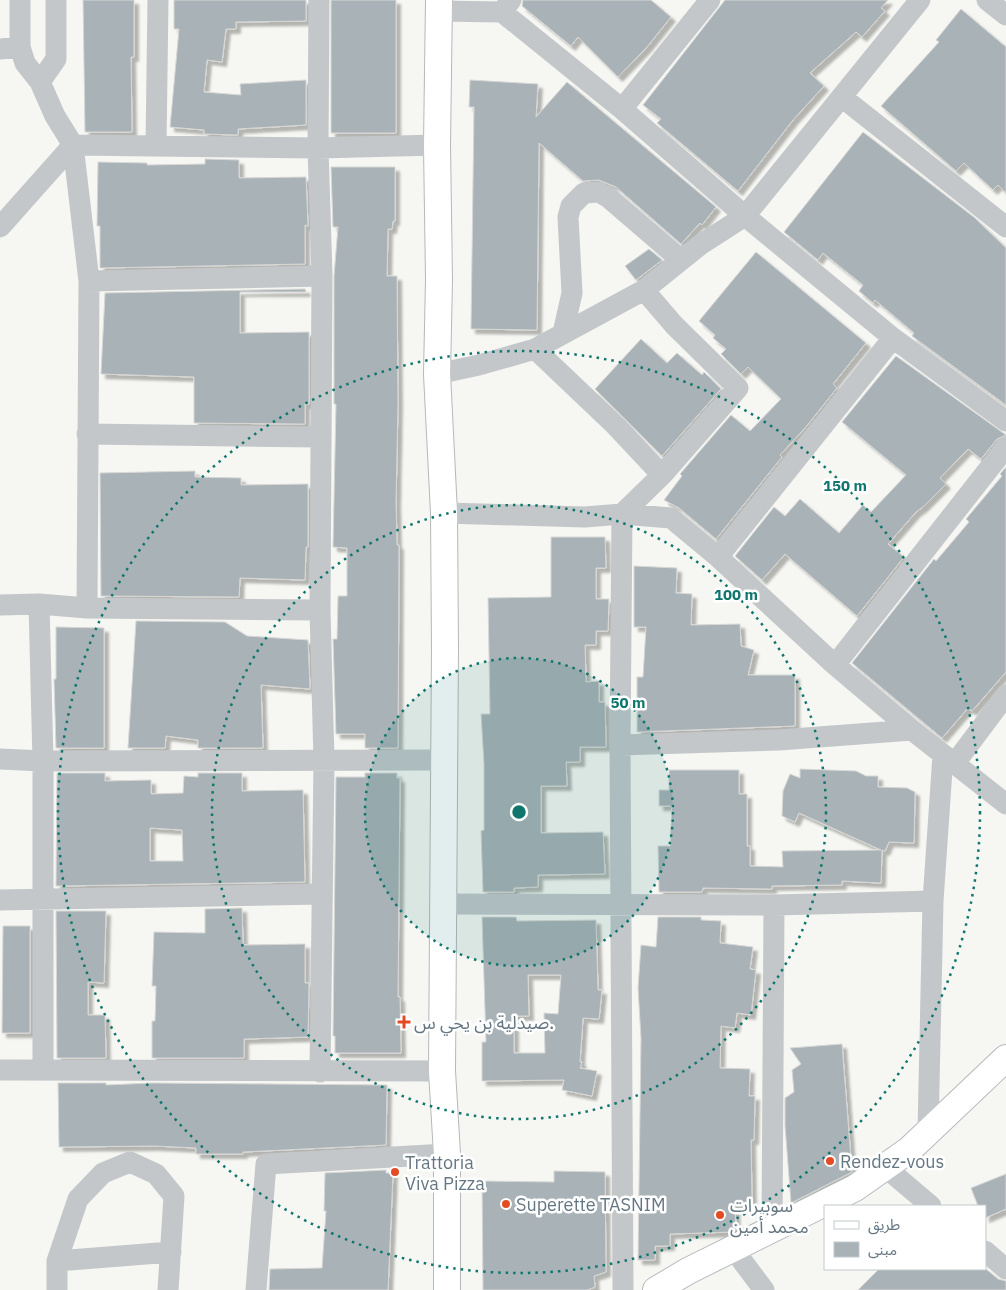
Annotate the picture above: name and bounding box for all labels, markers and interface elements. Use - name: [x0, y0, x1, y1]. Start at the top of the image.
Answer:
- text: 150 m: [823, 476, 867, 495]
- text: 100 m: [714, 585, 758, 604]
- text: 50 m: [611, 693, 645, 712]
- centre of rings: [510, 803, 528, 821]
- place label: صيدلية بن يحي س.: [414, 1011, 554, 1036]
- marker: صيدلية بن يحي س.: [398, 1016, 410, 1028]
- place label: Rendez-vous: [840, 1150, 944, 1173]
- place label: Trattoria Viva Pizza: [405, 1151, 485, 1195]
- marker: Rendez-vous: [824, 1155, 836, 1167]
- marker: Trattoria Viva Pizza: [389, 1166, 401, 1178]
- place label: Superette TASNIM: [516, 1193, 666, 1216]
- place label: سوبيرات محمد أمين: [730, 1194, 809, 1238]
- marker: Superette TASNIM: [500, 1198, 512, 1210]
- legend: [824, 1205, 986, 1270]
- marker: سوبيرات محمد أمين: [714, 1209, 726, 1221]
- text: طريق: [868, 1215, 900, 1235]
- text: مبنى: [868, 1240, 897, 1259]

